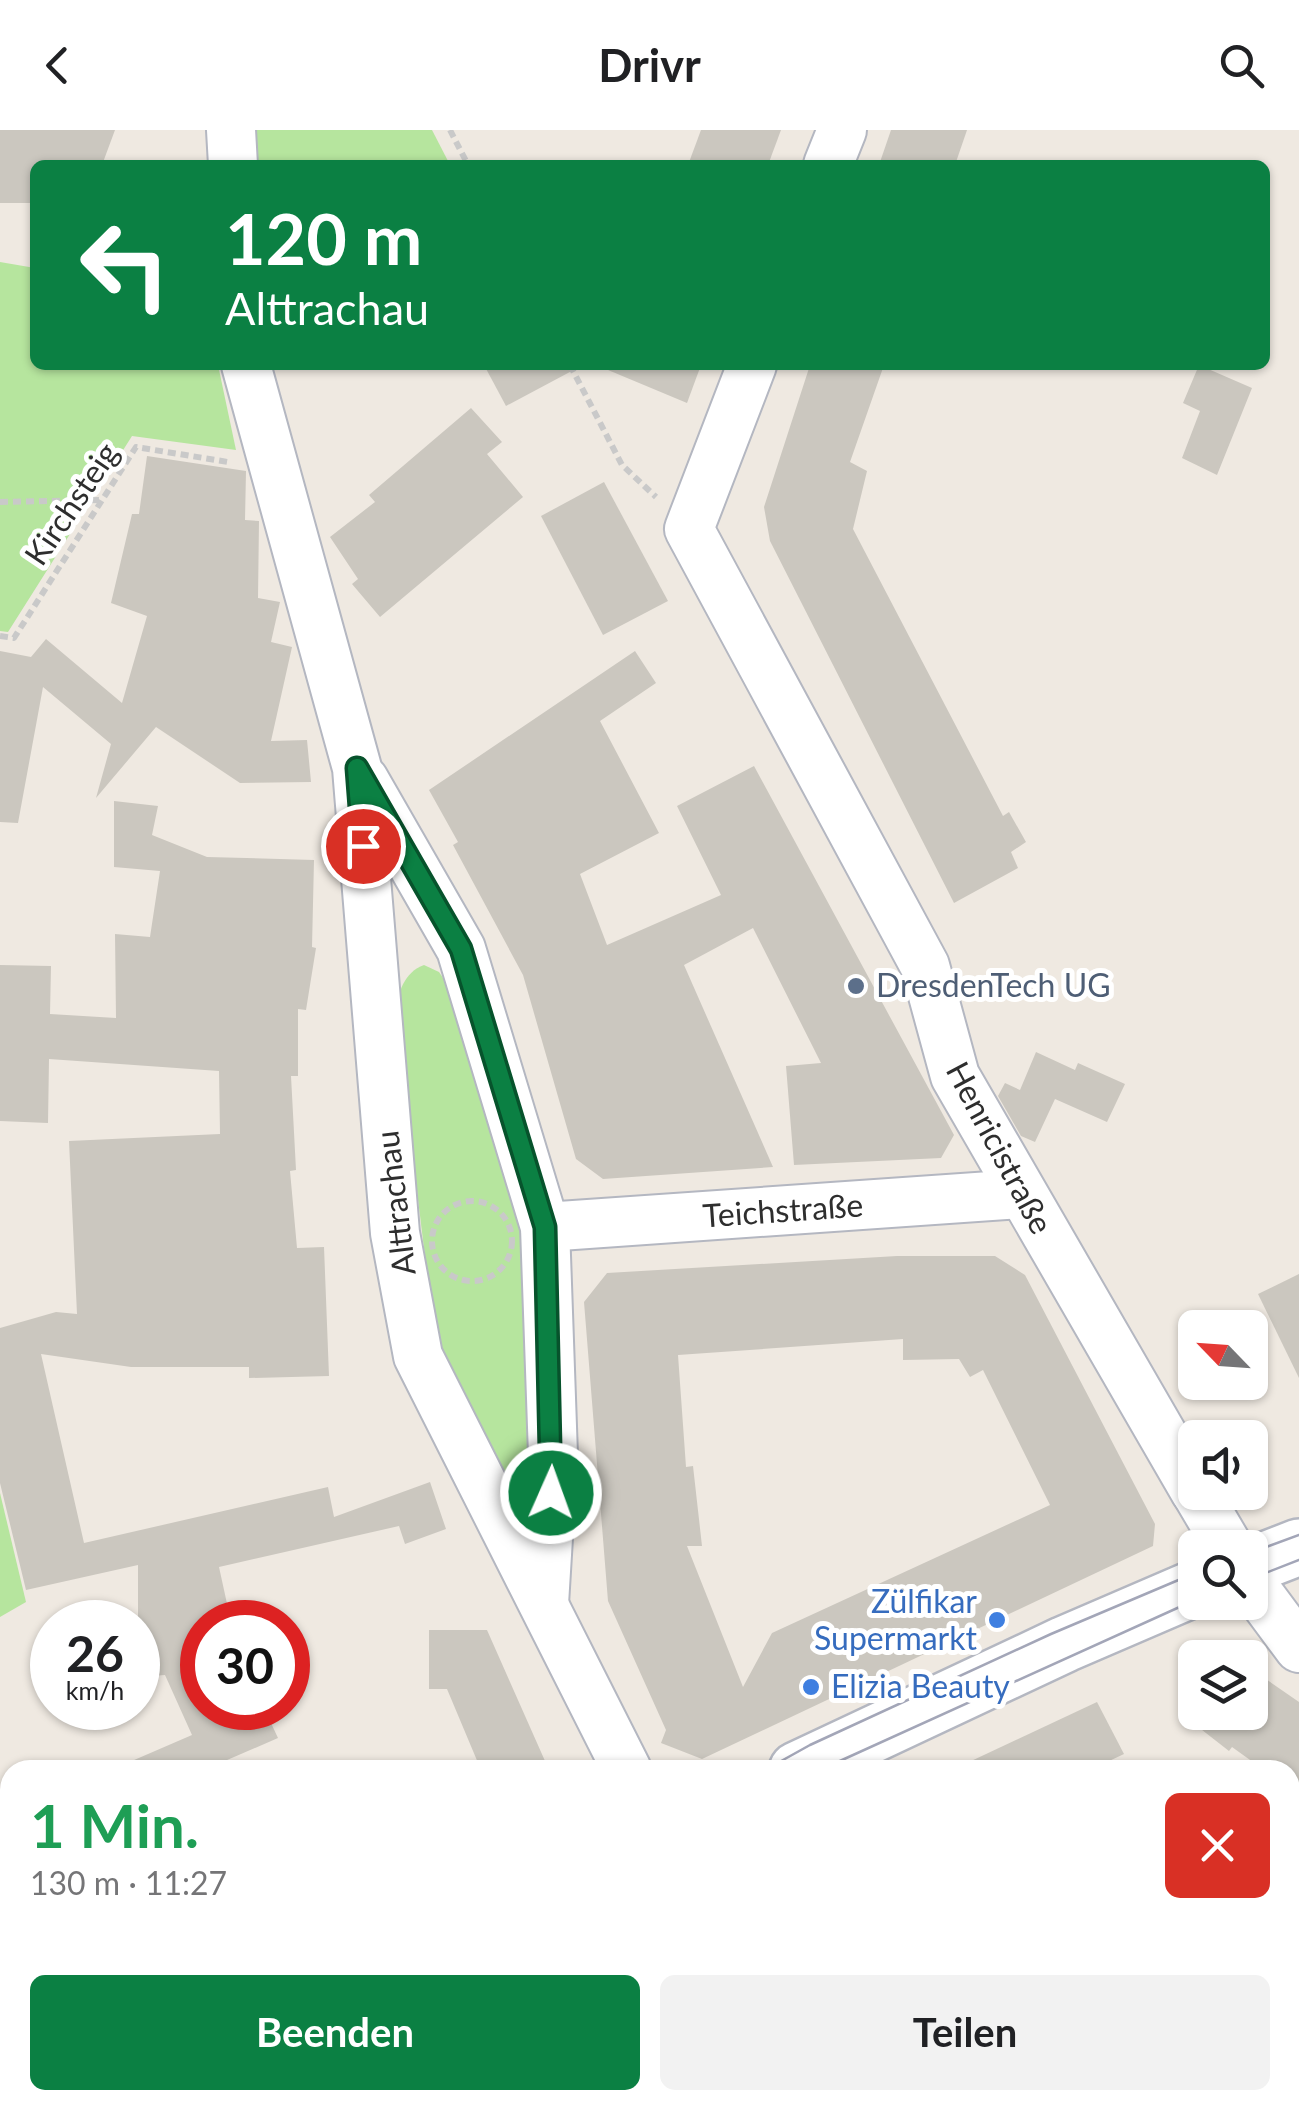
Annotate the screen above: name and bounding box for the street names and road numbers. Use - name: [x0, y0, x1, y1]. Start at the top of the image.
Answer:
- street label: Kirchsteig: [16, 434, 126, 572]
- street label: Henricistraße: [939, 1055, 1062, 1240]
- street label: Alttrachau: [366, 1129, 423, 1278]
- street label: Teichstraße: [701, 1184, 864, 1235]

